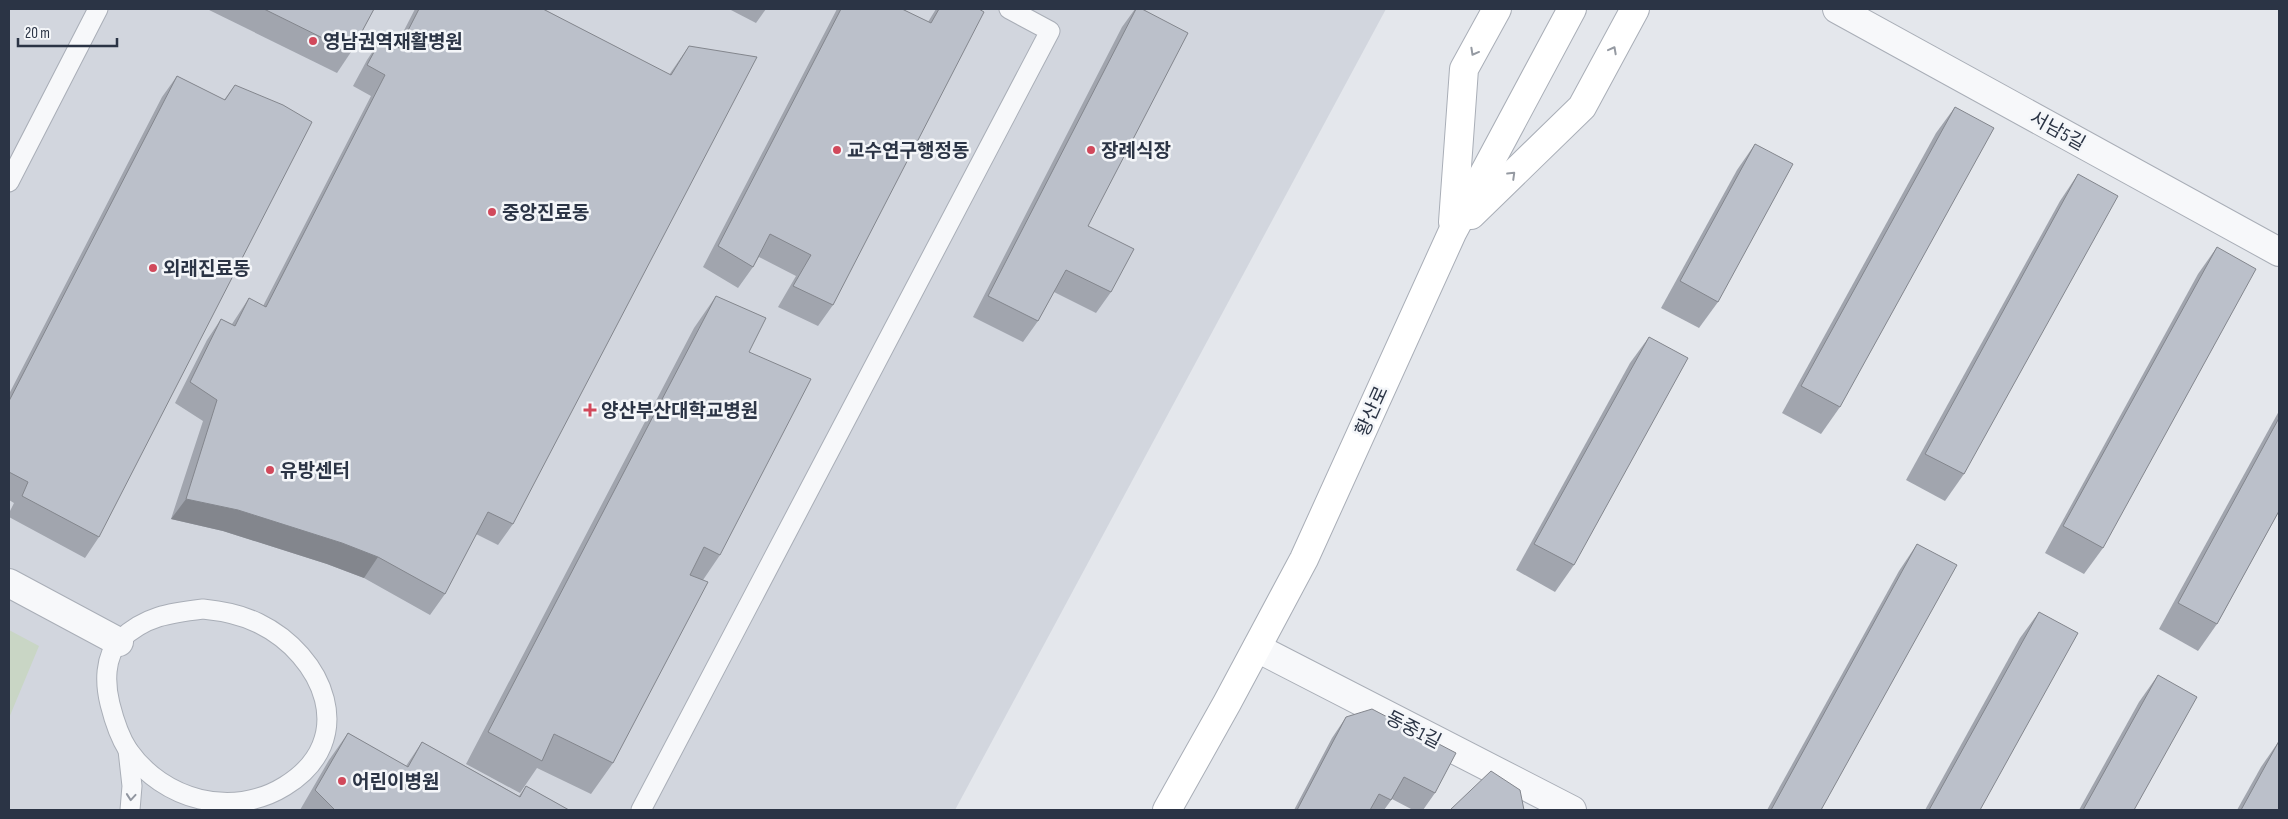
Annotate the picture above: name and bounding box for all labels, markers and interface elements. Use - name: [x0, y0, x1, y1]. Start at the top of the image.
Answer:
- scale bar: [18, 15, 116, 47]
- text: 20 m: [25, 24, 50, 43]
- place label: 영남권역재활병원: [323, 31, 463, 54]
- marker: 영남권역재활병원: [307, 35, 319, 47]
- one-way arrow: [1470, 46, 1480, 55]
- one-way arrow: [1607, 46, 1617, 55]
- street label: 서남5길: [2025, 107, 2089, 156]
- place label: 교수연구행정동: [847, 140, 969, 163]
- place label: 장례식장: [1101, 140, 1171, 163]
- marker: 교수연구행정동: [831, 144, 843, 156]
- marker: 장례식장: [1085, 144, 1097, 156]
- one-way arrow: [1506, 172, 1515, 181]
- place label: 중앙진료동: [502, 202, 589, 225]
- marker: 중앙진료동: [486, 206, 498, 218]
- place label: 외래진료동: [163, 258, 250, 281]
- marker: 외래진료동: [147, 262, 159, 274]
- street label: 황산로: [1351, 383, 1394, 440]
- place label: 양산부산대학교병원: [601, 400, 758, 423]
- marker: 양산부산대학교병원: [583, 403, 597, 417]
- place label: 유방센터: [280, 460, 350, 483]
- marker: 유방센터: [264, 464, 276, 476]
- street label: 동중1길: [1382, 707, 1445, 754]
- place label: 어린이병원: [352, 771, 439, 794]
- marker: 어린이병원: [336, 775, 348, 787]
- one-way arrow: [126, 794, 137, 802]

